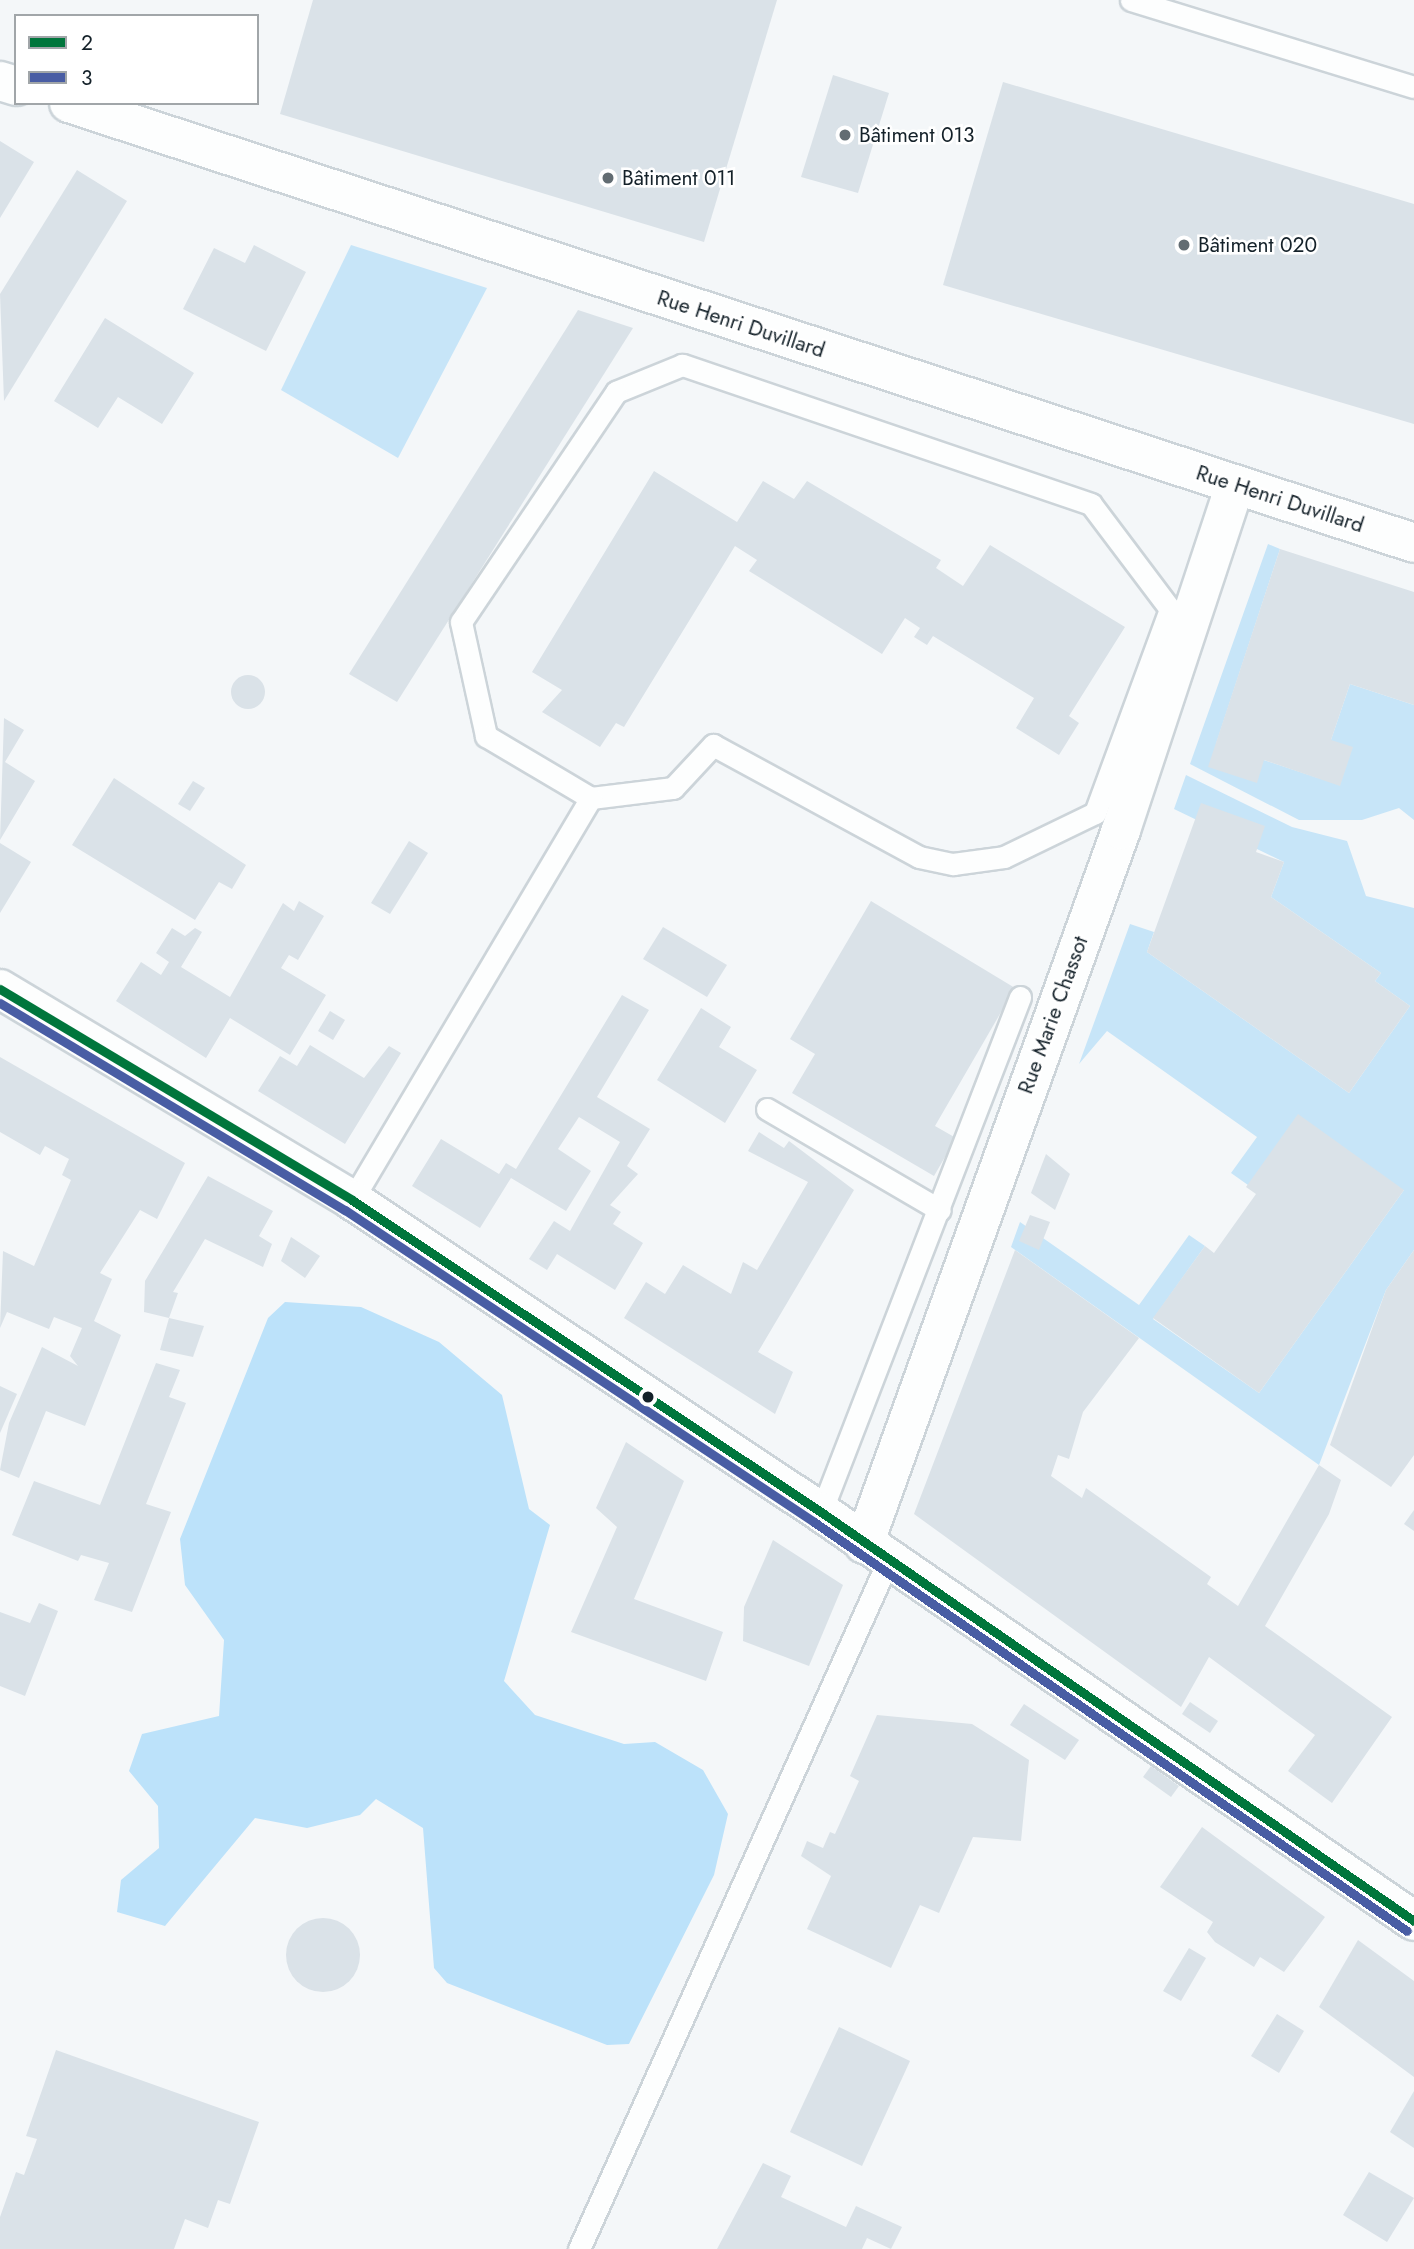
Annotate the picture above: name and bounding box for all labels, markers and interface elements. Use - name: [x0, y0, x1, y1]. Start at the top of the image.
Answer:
- legend: [14, 14, 259, 105]
- text: 2: [81, 28, 93, 58]
- text: 3: [81, 63, 92, 93]
- place label: Bâtiment 013: [859, 122, 974, 148]
- marker: Bâtiment 013: [837, 127, 853, 143]
- place label: Bâtiment 011: [622, 165, 735, 191]
- marker: Bâtiment 011: [600, 170, 616, 186]
- place label: Bâtiment 020: [1198, 232, 1317, 258]
- marker: Bâtiment 020: [1176, 237, 1192, 253]
- street label: Rue Henri Duvillard: [654, 285, 828, 363]
- street label: Rue Henri Duvillard: [1193, 460, 1367, 538]
- street label: Rue Marie Chassot: [1013, 933, 1093, 1097]
- unlabelled marker: [641, 1390, 655, 1404]

